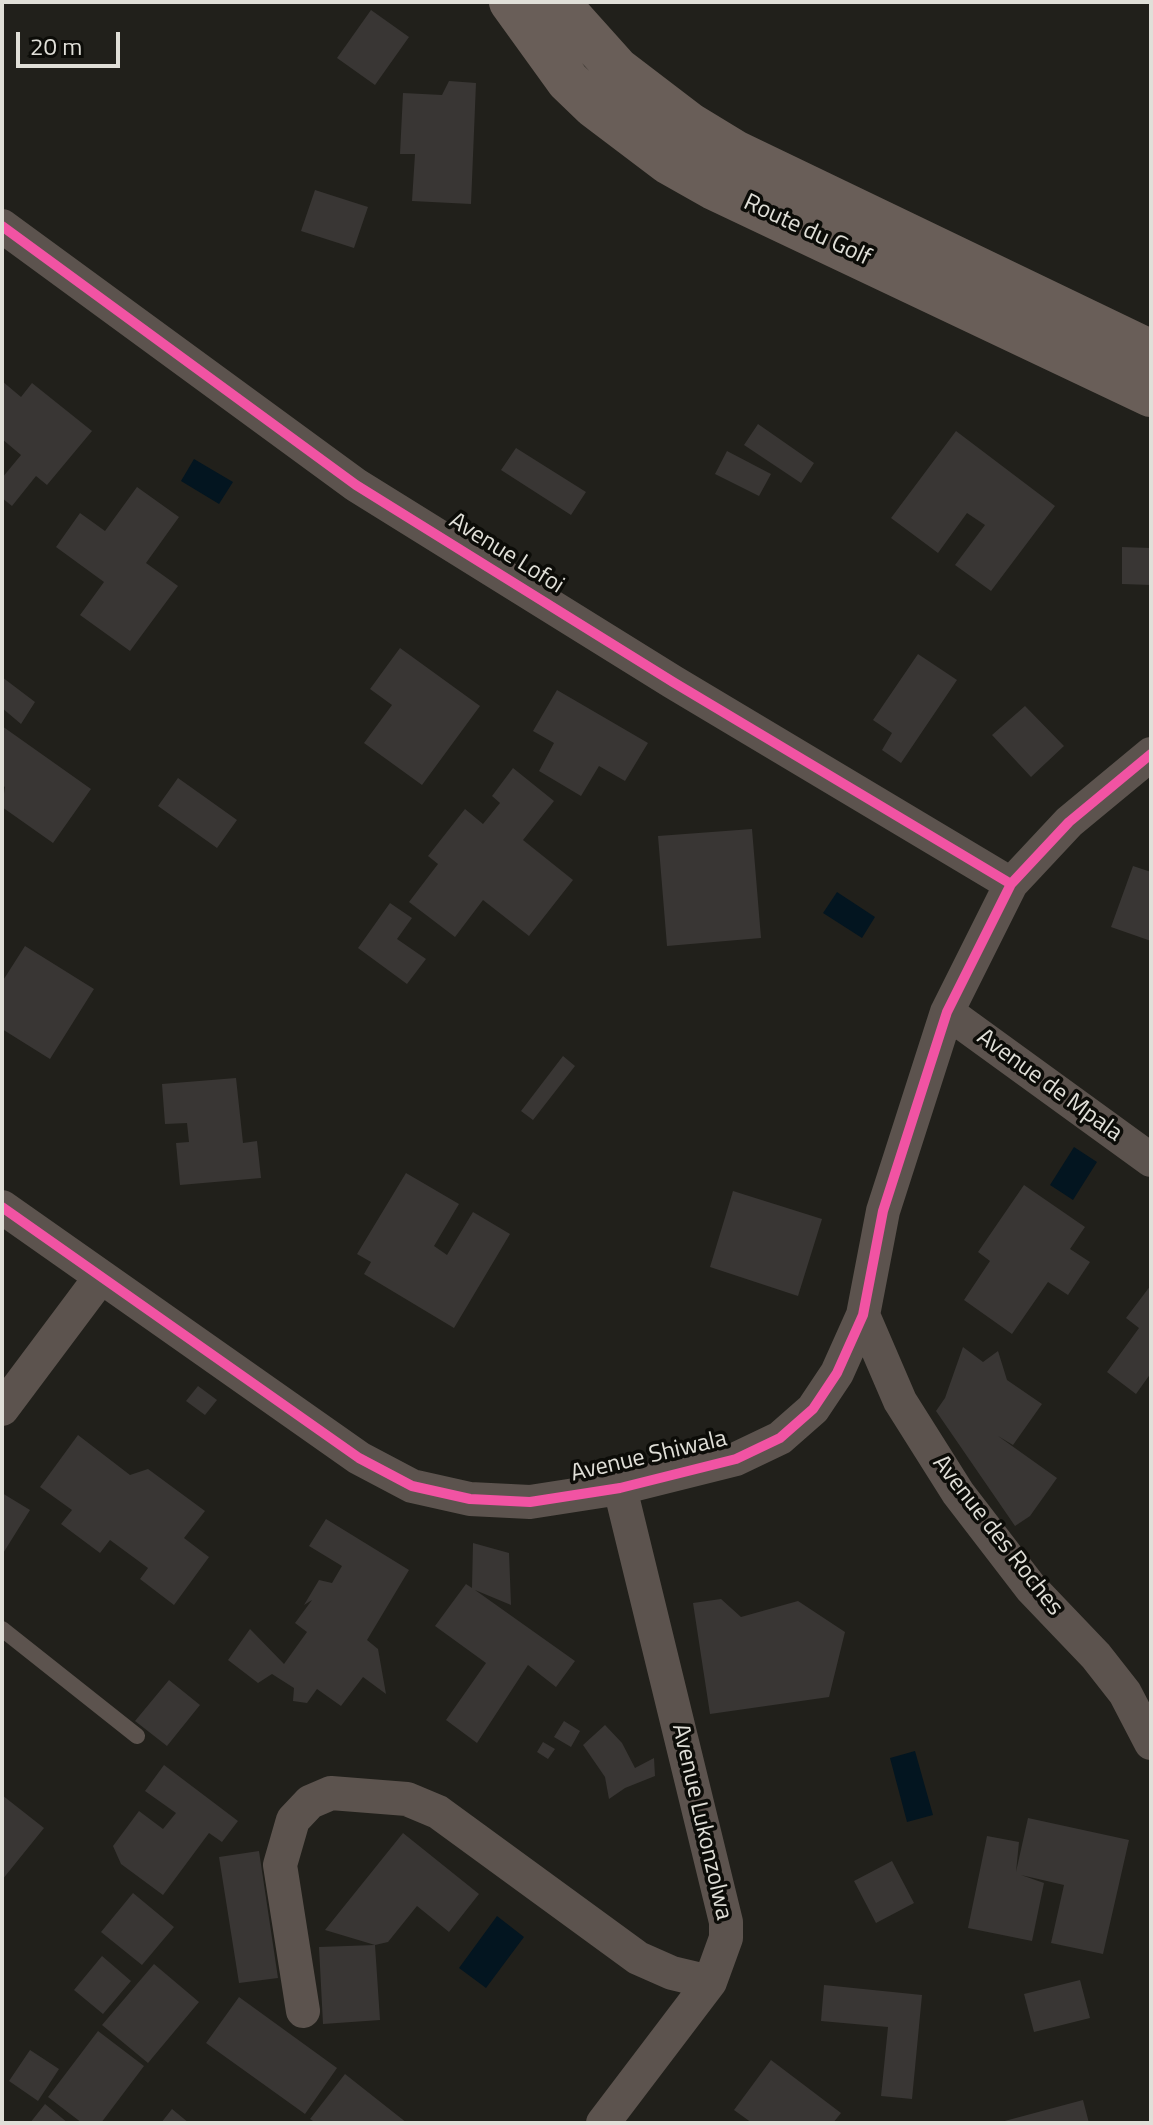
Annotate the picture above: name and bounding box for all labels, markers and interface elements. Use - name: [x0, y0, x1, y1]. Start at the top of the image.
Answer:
- scale bar: [20, 16, 124, 66]
- text: 20 m: [30, 28, 82, 64]
- street label: Route du Golf: [739, 189, 875, 273]
- street label: Avenue Lofoi: [443, 507, 569, 601]
- street label: Avenue de Mpala: [971, 1024, 1127, 1148]
- street label: Avenue Shiwala: [568, 1425, 730, 1489]
- street label: Avenue des Roches: [925, 1450, 1069, 1622]
- street label: Avenue Lukonzolwa: [664, 1721, 738, 1923]

